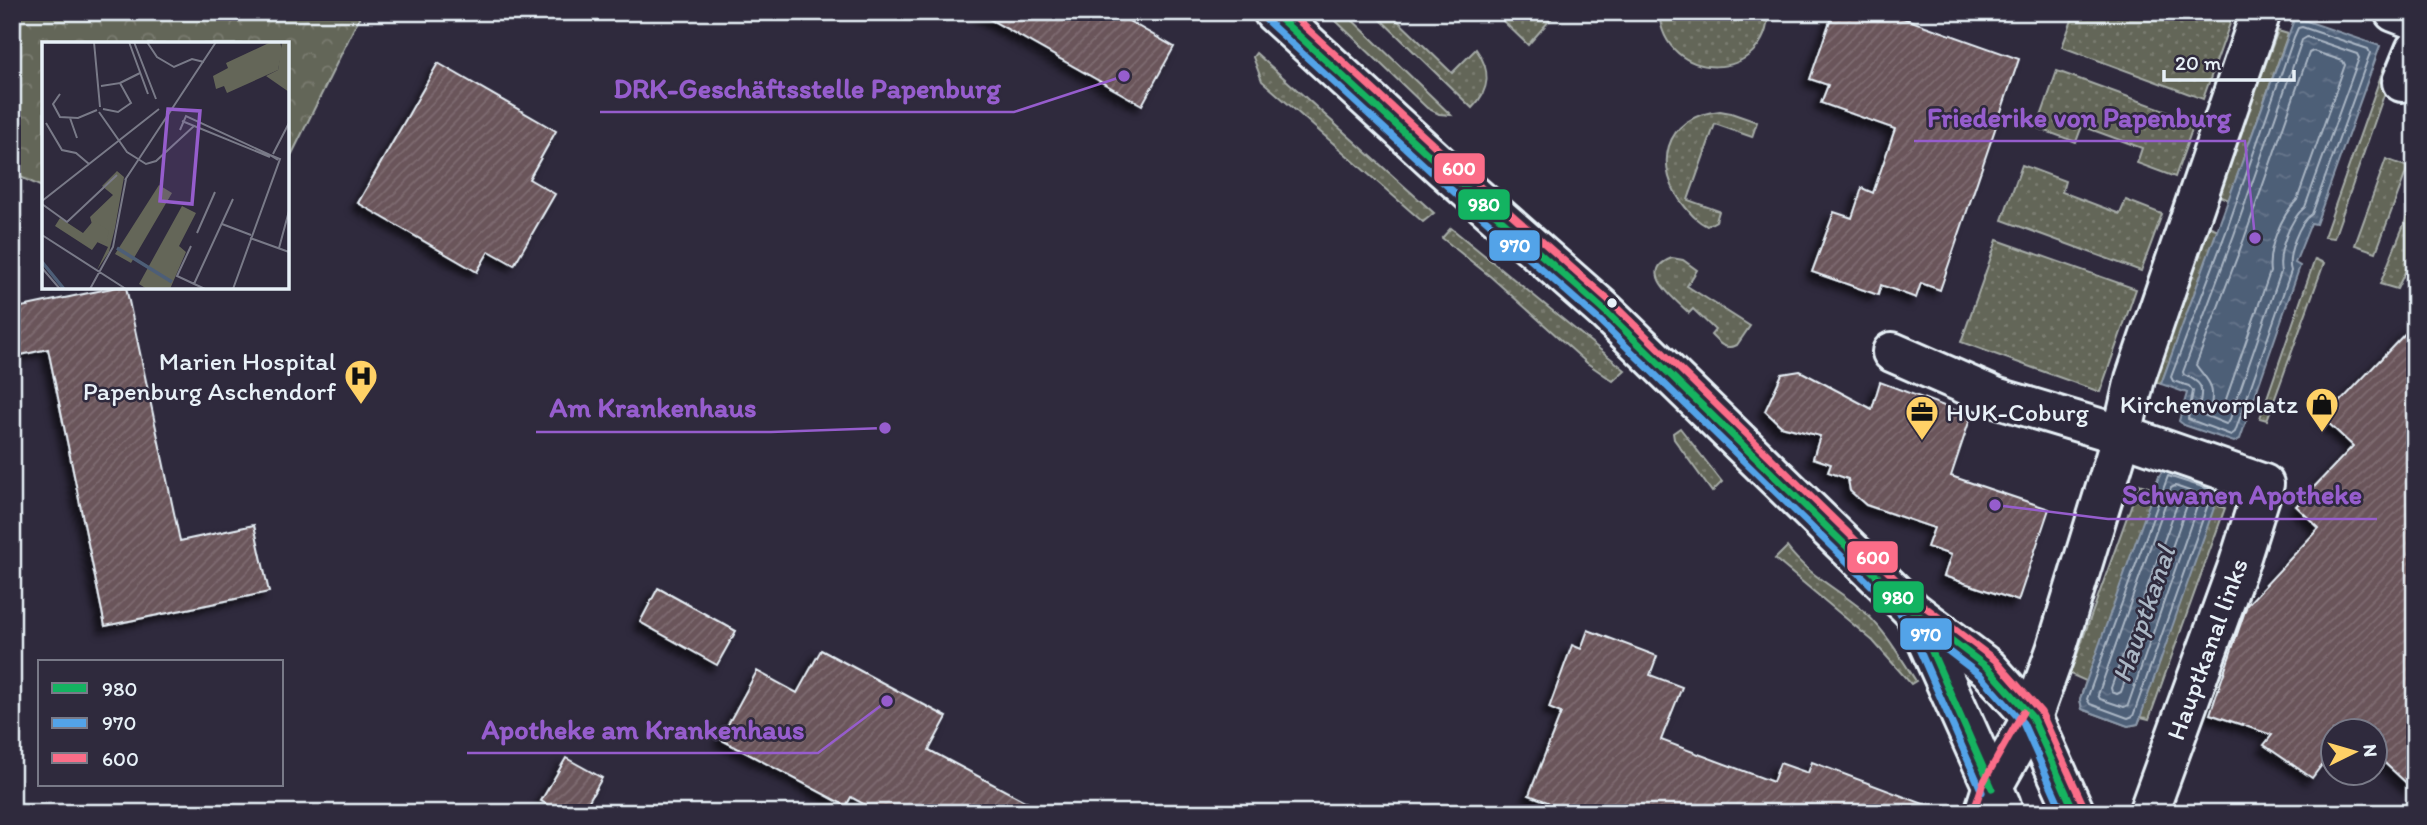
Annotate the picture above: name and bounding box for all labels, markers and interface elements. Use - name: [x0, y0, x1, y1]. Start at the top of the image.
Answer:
- scale bar: [2164, 38, 2294, 82]
- inset map: [42, 42, 289, 289]
- text: 20 m: [2175, 50, 2222, 75]
- callout: DRK-Geschäftsstelle Papenburg: [600, 63, 1014, 112]
- text: DRK-Geschäftsstelle Papenburg: [613, 71, 1001, 105]
- callout: Friederike von Papenburg: [1914, 92, 2245, 141]
- text: Friederike von Papenburg: [1927, 100, 2232, 134]
- line badge: 600: [1433, 152, 1486, 185]
- text: 600: [1442, 157, 1476, 180]
- line badge: 980: [1457, 188, 1511, 221]
- text: 980: [1468, 193, 1500, 216]
- line badge: 970: [1488, 229, 1541, 262]
- text: 970: [1499, 234, 1531, 257]
- unlabelled marker: [1605, 296, 1619, 310]
- place label: Marien Hospital Papenburg Aschendorf: [83, 345, 336, 407]
- hospital icon: Marien Hospital Papenburg Aschendorf: [342, 357, 380, 406]
- callout: Am Krankenhaus: [536, 383, 771, 432]
- shop icon: Kirchenvorplatz: [2303, 385, 2341, 434]
- place label: Kirchenvorplatz: [2120, 388, 2298, 420]
- text: Am Krankenhaus: [549, 390, 756, 424]
- office icon: HUK-Coburg: [1903, 393, 1941, 442]
- place label: HUK-Coburg: [1946, 396, 2089, 428]
- callout: Schwanen Apotheke: [2108, 470, 2377, 519]
- text: Schwanen Apotheke: [2122, 477, 2362, 511]
- water label: Hauptkanal: [2104, 539, 2183, 687]
- line badge: 600: [1846, 540, 1899, 574]
- text: 600: [1856, 546, 1890, 569]
- street label: Hauptkanal links: [2159, 554, 2255, 744]
- line badge: 980: [1872, 580, 1925, 614]
- text: 980: [1882, 586, 1914, 609]
- line badge: 970: [1899, 617, 1953, 651]
- text: 970: [1910, 623, 1942, 646]
- legend: [38, 660, 284, 786]
- text: 980: [102, 676, 137, 701]
- callout: Apotheke am Krankenhaus: [467, 704, 818, 753]
- text: 970: [102, 710, 136, 735]
- text: Apotheke am Krankenhaus: [480, 712, 805, 746]
- north arrow: [2318, 716, 2388, 786]
- text: N: [2358, 743, 2382, 758]
- text: 600: [102, 746, 139, 771]

